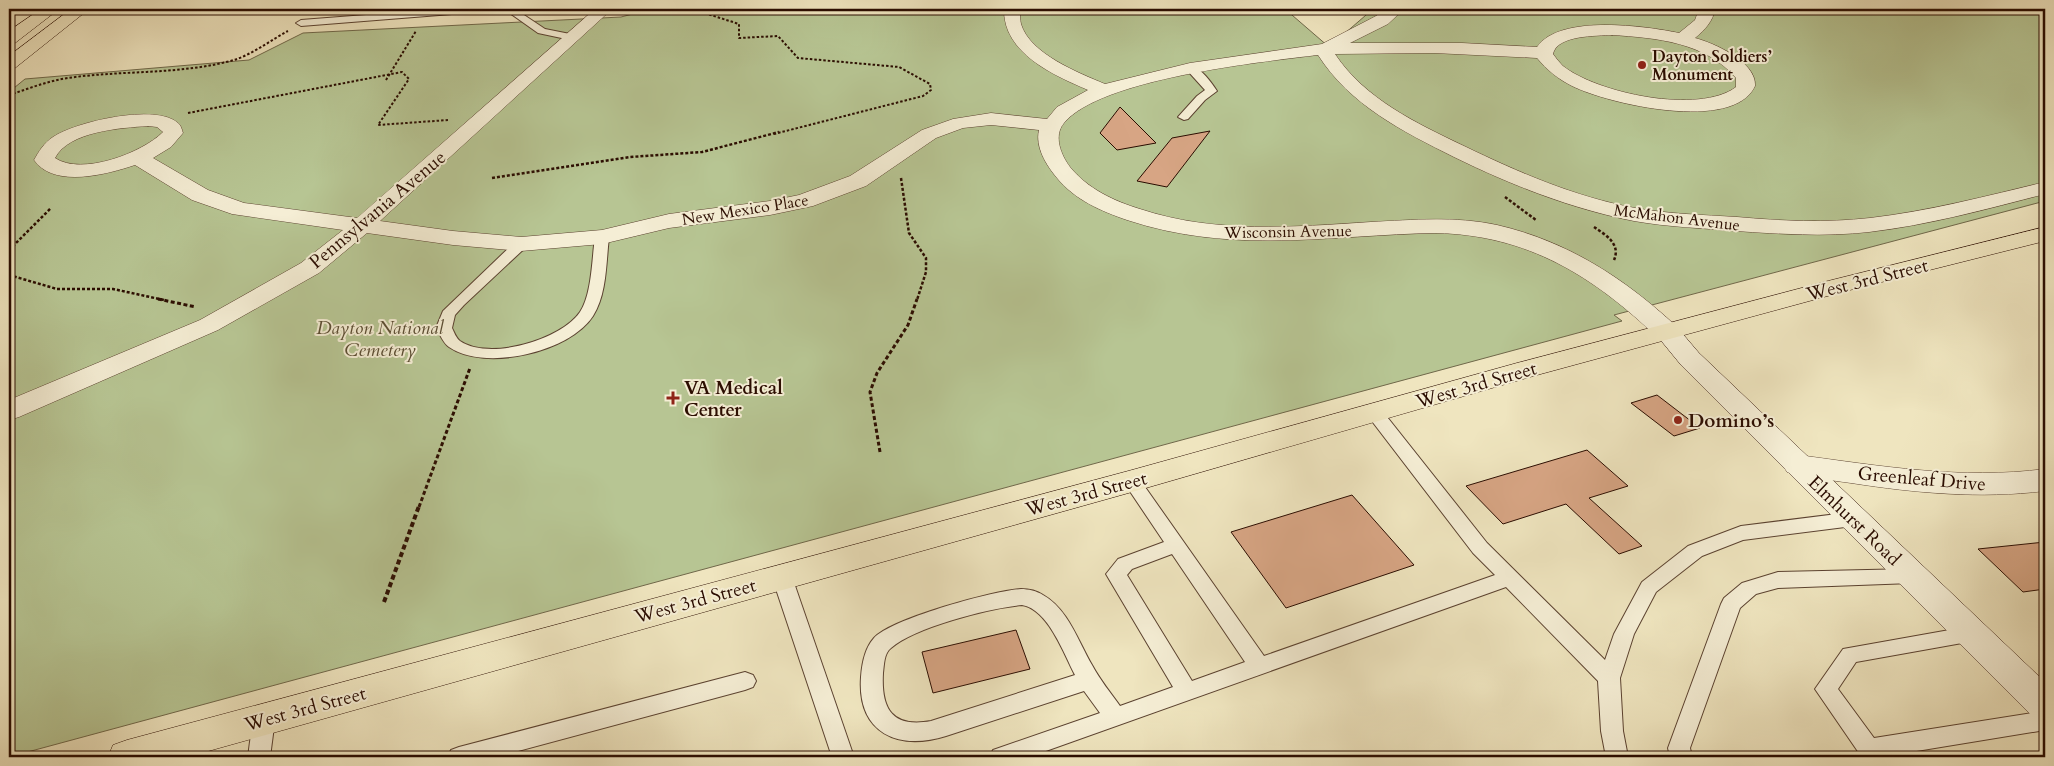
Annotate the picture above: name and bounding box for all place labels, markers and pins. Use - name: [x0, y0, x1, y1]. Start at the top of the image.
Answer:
- place label: Dayton Soldiers’ Monument: [1652, 46, 1772, 86]
- marker: Dayton Soldiers’ Monument: [1636, 59, 1648, 71]
- place label: VA Medical Center: [684, 375, 783, 423]
- marker: VA Medical Center: [666, 391, 680, 405]
- place label: Domino’s: [1688, 408, 1774, 434]
- marker: Domino’s: [1672, 414, 1684, 426]

